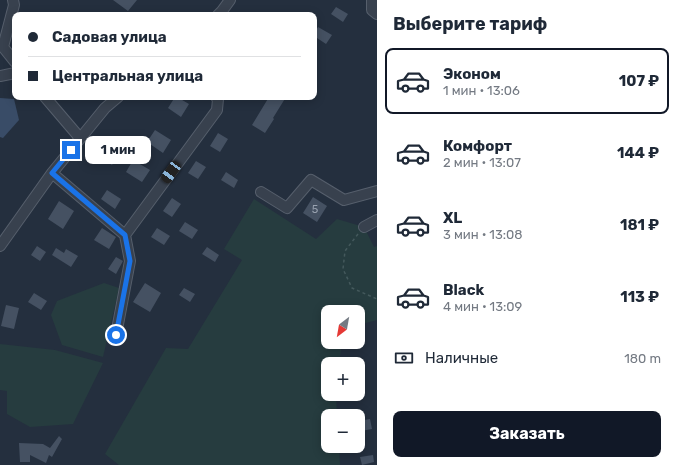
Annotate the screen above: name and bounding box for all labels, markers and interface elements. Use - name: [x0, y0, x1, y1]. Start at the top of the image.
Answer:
- text: Выберите тариф: [393, 13, 547, 35]
- text: Садовая улица: [52, 28, 167, 46]
- icon: car: [395, 63, 431, 99]
- text: Эконом: [443, 65, 501, 83]
- text: Центральная улица: [52, 67, 203, 85]
- text: 107 ₽: [619, 72, 659, 90]
- text: 1 мин · 13:06: [443, 83, 520, 98]
- icon: car: [395, 135, 431, 171]
- callout: 1 мин: [85, 136, 151, 164]
- text: Комфорт: [443, 137, 512, 155]
- route end: [62, 141, 80, 159]
- text: 1 мин: [100, 142, 136, 157]
- text: 144 ₽: [617, 144, 659, 162]
- text: 2 мин · 13:07: [443, 155, 521, 170]
- car: [159, 159, 183, 185]
- house number: 5: [312, 203, 319, 216]
- icon: car: [395, 207, 431, 243]
- text: XL: [443, 209, 462, 227]
- text: 181 ₽: [620, 216, 659, 234]
- text: 3 мин · 13:08: [443, 227, 523, 242]
- icon: car: [395, 279, 431, 315]
- text: Black: [443, 281, 484, 299]
- text: 113 ₽: [620, 288, 659, 306]
- text: 4 мин · 13:09: [443, 299, 522, 314]
- north arrow: [321, 305, 365, 349]
- map controls: [321, 305, 365, 453]
- route start: [107, 326, 125, 344]
- icon: cash: [393, 347, 415, 369]
- text: Наличные: [425, 349, 498, 367]
- text: 180 m: [624, 351, 661, 366]
- button: +: [321, 357, 365, 401]
- button: −: [321, 409, 365, 453]
- button: Заказать: [393, 411, 661, 457]

